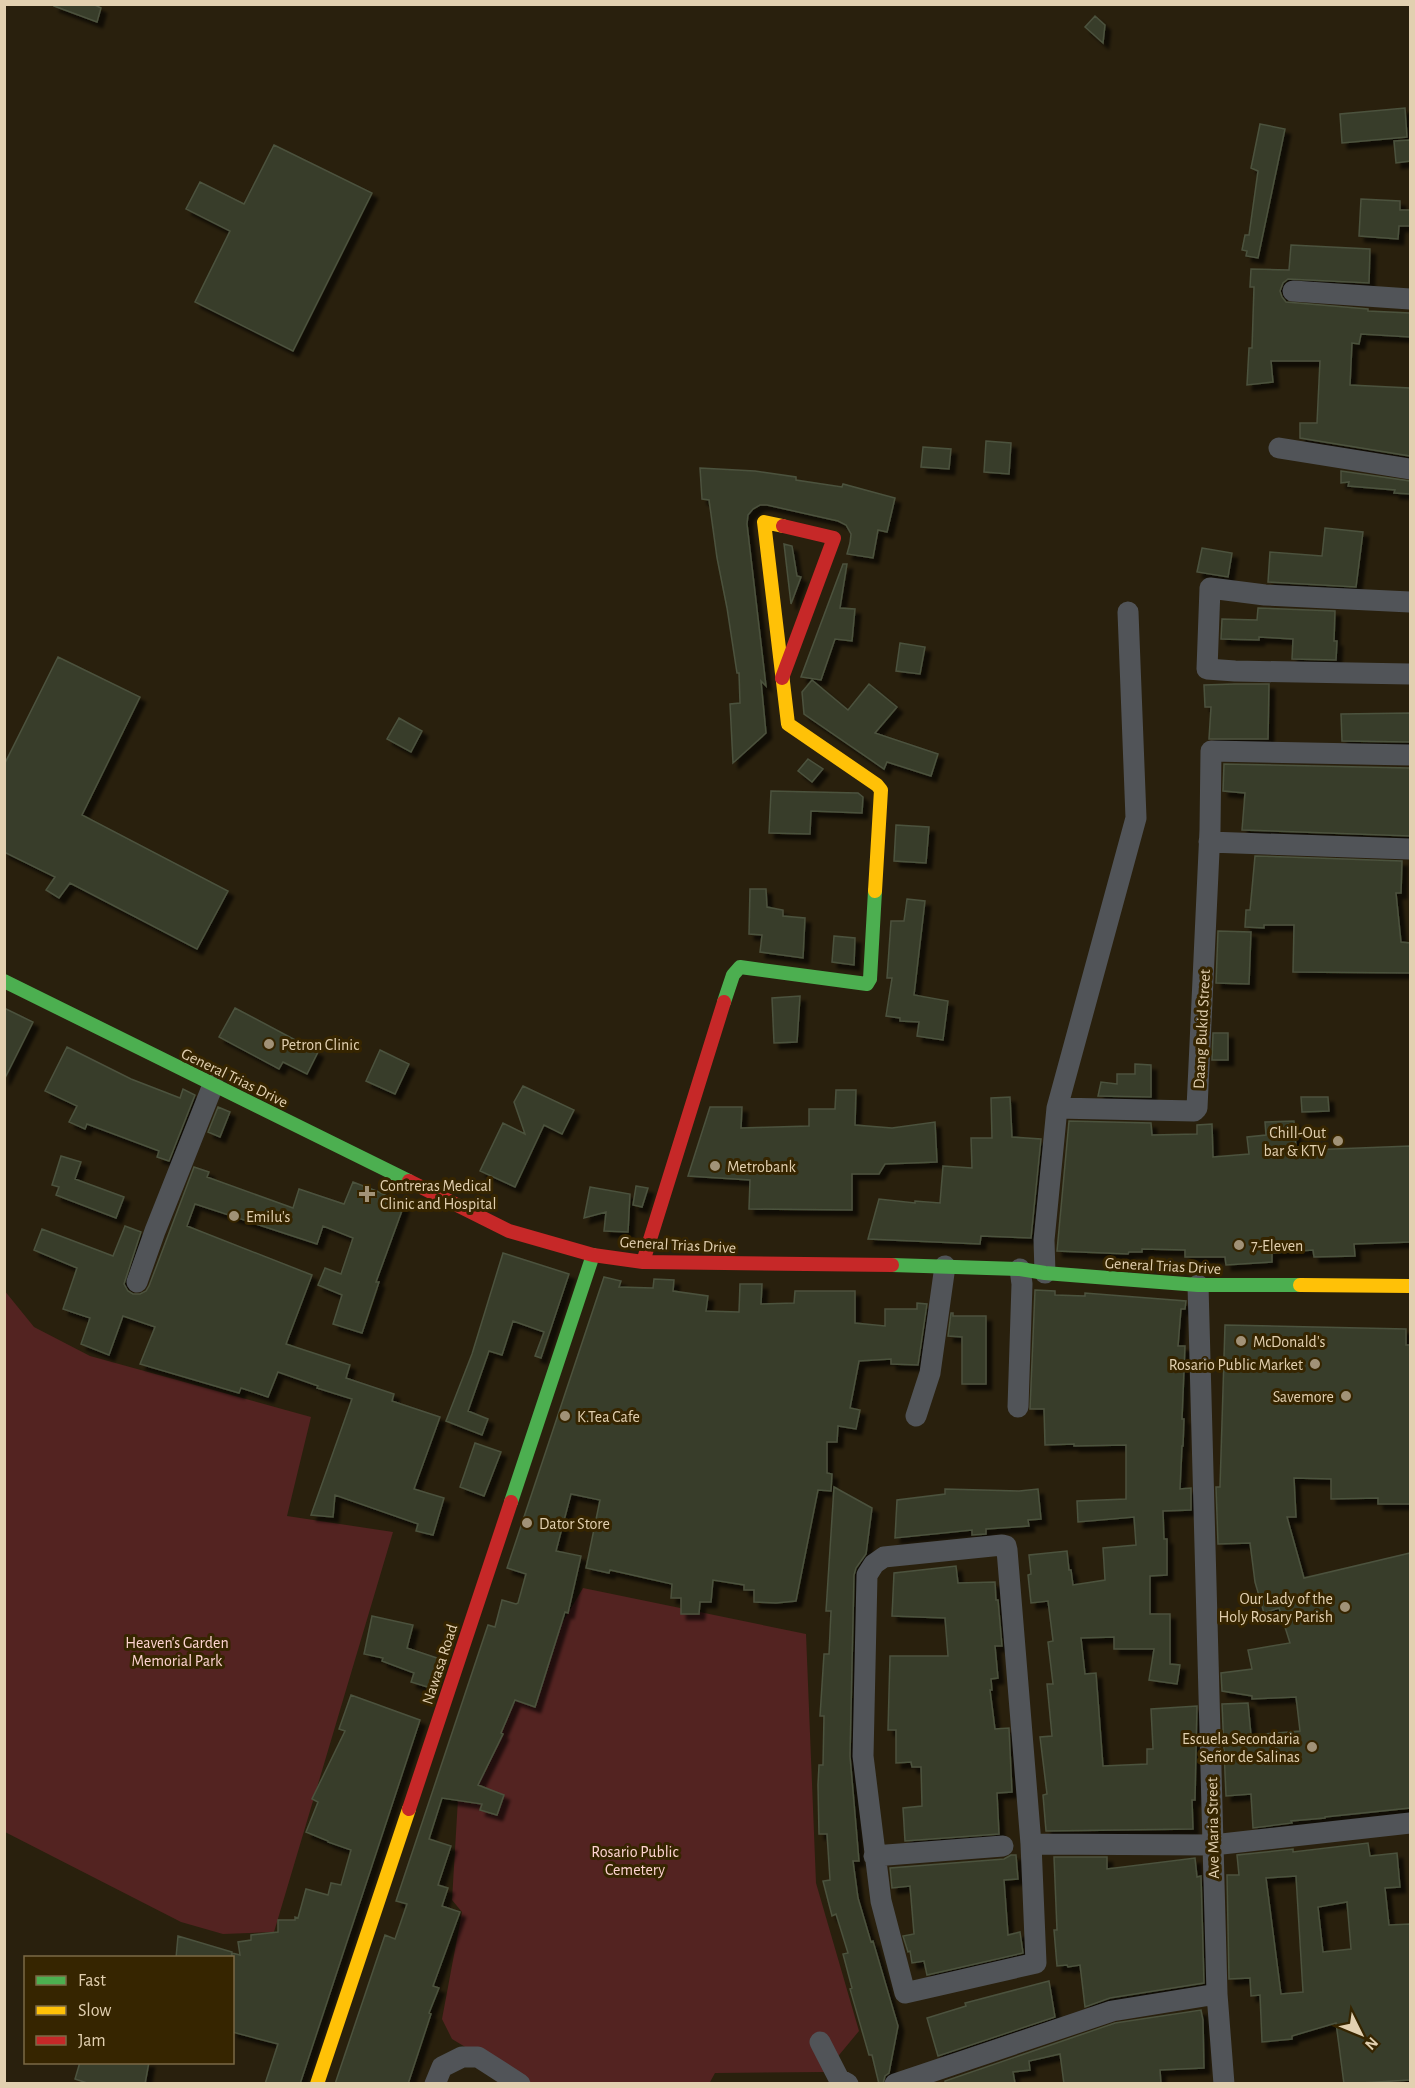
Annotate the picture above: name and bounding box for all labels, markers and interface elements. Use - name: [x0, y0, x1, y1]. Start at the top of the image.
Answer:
- street label: Daang Bukid Street: [1191, 969, 1213, 1089]
- marker: Petron Clinic: [262, 1037, 276, 1051]
- place label: Petron Clinic: [281, 1037, 359, 1053]
- street label: General Trias Drive: [179, 1045, 290, 1111]
- place label: Chill-Out bar & KTV: [1264, 1125, 1326, 1159]
- marker: Chill-Out bar & KTV: [1331, 1134, 1345, 1148]
- marker: Metrobank: [708, 1159, 722, 1173]
- place label: Metrobank: [727, 1159, 797, 1175]
- place label: Contreras Medical Clinic and Hospital: [380, 1178, 496, 1212]
- marker: Contreras Medical Clinic and Hospital: [358, 1185, 376, 1203]
- marker: Emilu's: [227, 1209, 241, 1223]
- place label: Emilu's: [246, 1209, 291, 1225]
- street label: General Trias Drive: [619, 1234, 736, 1256]
- marker: 7-Eleven: [1232, 1238, 1246, 1252]
- place label: 7-Eleven: [1251, 1238, 1303, 1254]
- street label: General Trias Drive: [1104, 1255, 1221, 1277]
- marker: McDonald's: [1234, 1334, 1248, 1348]
- place label: McDonald's: [1253, 1334, 1326, 1350]
- place label: Rosario Public Market: [1169, 1357, 1303, 1373]
- marker: Rosario Public Market: [1308, 1357, 1322, 1371]
- place label: Savemore: [1273, 1389, 1334, 1405]
- marker: Savemore: [1339, 1389, 1353, 1403]
- marker: K.Tea Cafe: [558, 1409, 572, 1423]
- place label: K.Tea Cafe: [577, 1409, 640, 1425]
- marker: Dator Store: [520, 1516, 534, 1530]
- place label: Dator Store: [539, 1516, 610, 1532]
- place label: Our Lady of the Holy Rosary Parish: [1219, 1591, 1333, 1626]
- marker: Our Lady of the Holy Rosary Parish: [1338, 1600, 1352, 1614]
- street label: Nawasa Road: [419, 1622, 460, 1706]
- park label: Heaven's Garden Memorial Park: [125, 1635, 229, 1669]
- place label: Escuela Secondaria Señor de Salinas: [1182, 1731, 1300, 1765]
- marker: Escuela Secondaria Señor de Salinas: [1305, 1740, 1319, 1754]
- street label: Ave Maria Street: [1204, 1777, 1222, 1879]
- park label: Rosario Public Cemetery: [591, 1844, 679, 1879]
- legend: [24, 1956, 234, 2064]
- text: Fast: [78, 1972, 106, 1990]
- text: Slow: [78, 2002, 111, 2020]
- north arrow: [1331, 2004, 1391, 2064]
- text: Jam: [78, 2032, 106, 2050]
- text: N: [1362, 2034, 1381, 2053]

